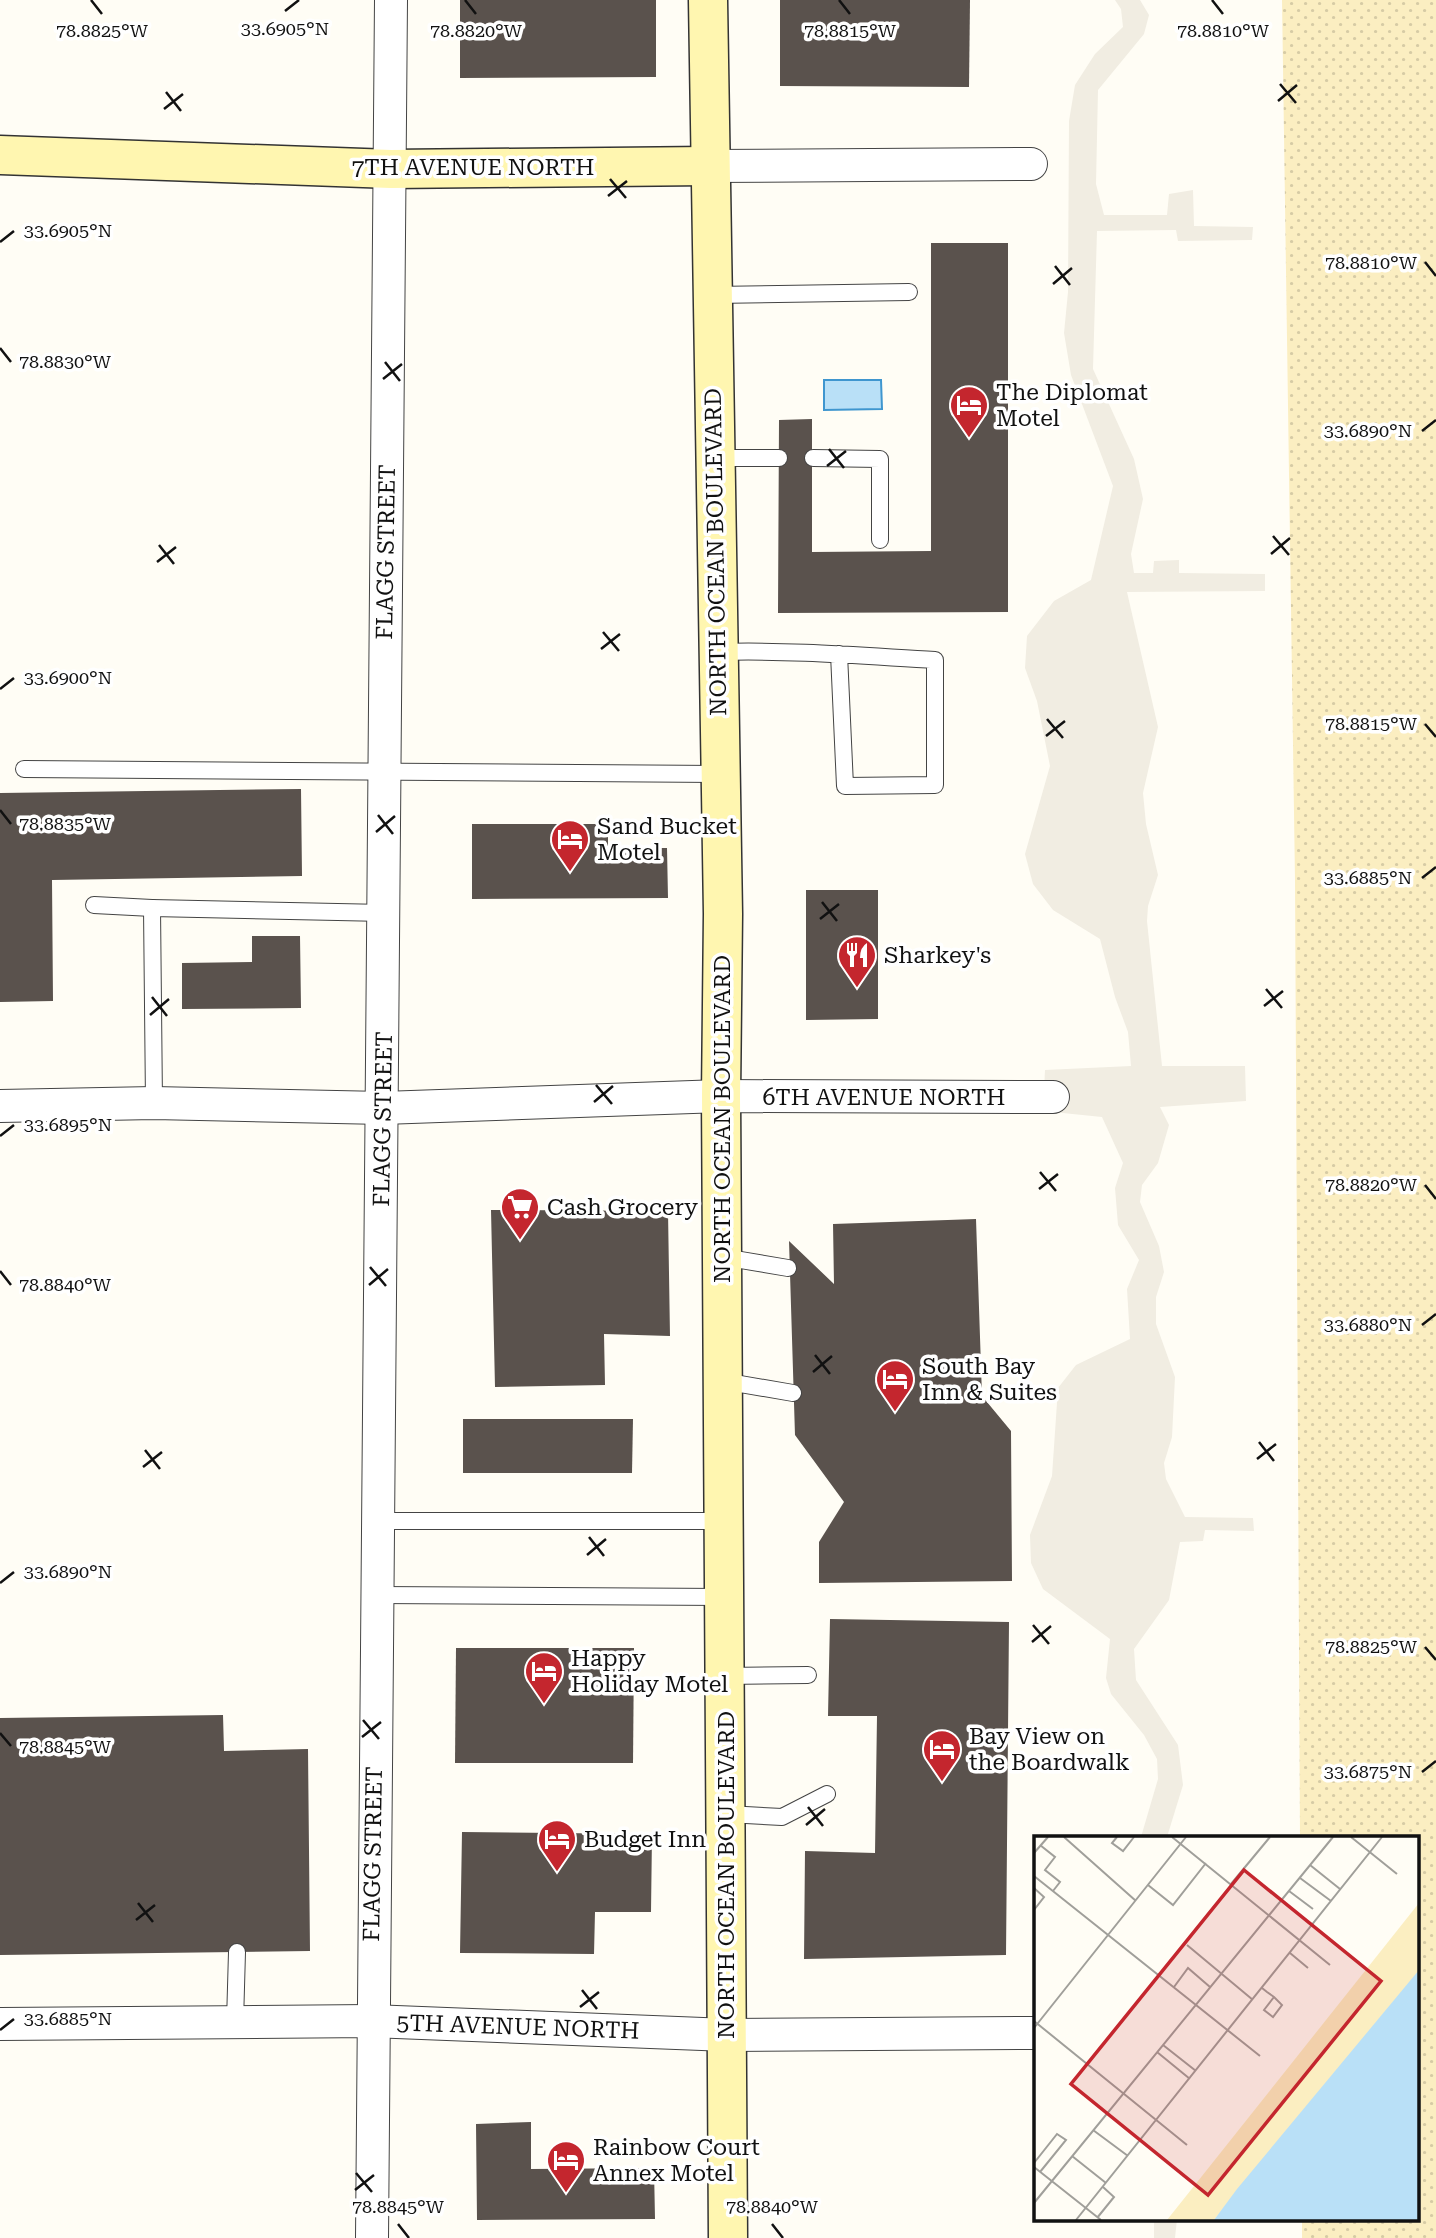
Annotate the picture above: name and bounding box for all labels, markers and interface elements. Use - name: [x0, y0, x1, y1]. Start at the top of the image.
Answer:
- text: 33.6905°N: [241, 18, 329, 39]
- text: 78.8825°W: [56, 20, 149, 41]
- text: 78.8820°W: [430, 20, 523, 41]
- text: 78.8815°W: [804, 20, 897, 41]
- text: 78.8810°W: [1177, 20, 1270, 41]
- street label: 7TH AVENUE NORTH: [351, 154, 595, 181]
- text: 33.6905°N: [24, 220, 112, 241]
- text: 78.8810°W: [1325, 252, 1418, 273]
- text: 78.8830°W: [19, 351, 112, 372]
- place label: The Diplomat Motel: [996, 379, 1148, 432]
- hotel icon: The Diplomat Motel: [948, 384, 990, 439]
- street label: NORTH OCEAN BOULEVARD: [700, 388, 732, 716]
- text: 33.6890°N: [1324, 420, 1412, 441]
- street label: FLAGG STREET: [371, 464, 401, 640]
- text: 33.6900°N: [24, 667, 112, 688]
- text: 78.8815°W: [1325, 713, 1418, 734]
- text: 78.8835°W: [19, 813, 112, 834]
- place label: Sand Bucket Motel: [597, 813, 737, 866]
- hotel icon: Sand Bucket Motel: [549, 818, 591, 873]
- text: 33.6885°N: [1324, 867, 1412, 888]
- restaurant icon: Sharkey's: [836, 934, 878, 989]
- place label: Sharkey's: [884, 942, 991, 969]
- street label: NORTH OCEAN BOULEVARD: [709, 955, 736, 1283]
- street label: FLAGG STREET: [368, 1031, 398, 1207]
- street label: 6TH AVENUE NORTH: [762, 1084, 1006, 1111]
- text: 33.6895°N: [24, 1114, 112, 1135]
- text: 78.8820°W: [1325, 1174, 1418, 1195]
- supermarket icon: Cash Grocery: [499, 1186, 541, 1241]
- place label: Cash Grocery: [547, 1194, 698, 1221]
- text: 78.8840°W: [19, 1274, 112, 1295]
- text: 33.6880°N: [1324, 1314, 1412, 1335]
- place label: South Bay Inn & Suites: [922, 1353, 1057, 1406]
- hotel icon: South Bay Inn & Suites: [874, 1358, 916, 1413]
- text: 33.6890°N: [24, 1561, 112, 1582]
- text: 78.8825°W: [1325, 1636, 1418, 1657]
- place label: Happy Holiday Motel: [571, 1645, 728, 1698]
- hotel icon: Happy Holiday Motel: [523, 1650, 565, 1705]
- street label: NORTH OCEAN BOULEVARD: [713, 1711, 740, 2039]
- place label: Bay View on the Boardwalk: [969, 1723, 1130, 1776]
- hotel icon: Bay View on the Boardwalk: [921, 1728, 963, 1783]
- text: 78.8845°W: [19, 1736, 112, 1757]
- text: 33.6875°N: [1324, 1761, 1412, 1782]
- street label: FLAGG STREET: [358, 1766, 388, 1942]
- hotel icon: Budget Inn: [536, 1818, 578, 1873]
- place label: Budget Inn: [584, 1826, 706, 1853]
- inset map: [1034, 1836, 1418, 2220]
- text: 33.6885°N: [24, 2008, 112, 2029]
- street label: 5TH AVENUE NORTH: [396, 2009, 640, 2045]
- place label: Rainbow Court Annex Motel: [593, 2134, 760, 2187]
- hotel icon: Rainbow Court Annex Motel: [545, 2139, 587, 2194]
- text: 78.8845°W: [352, 2196, 445, 2217]
- text: 78.8840°W: [726, 2196, 819, 2217]

